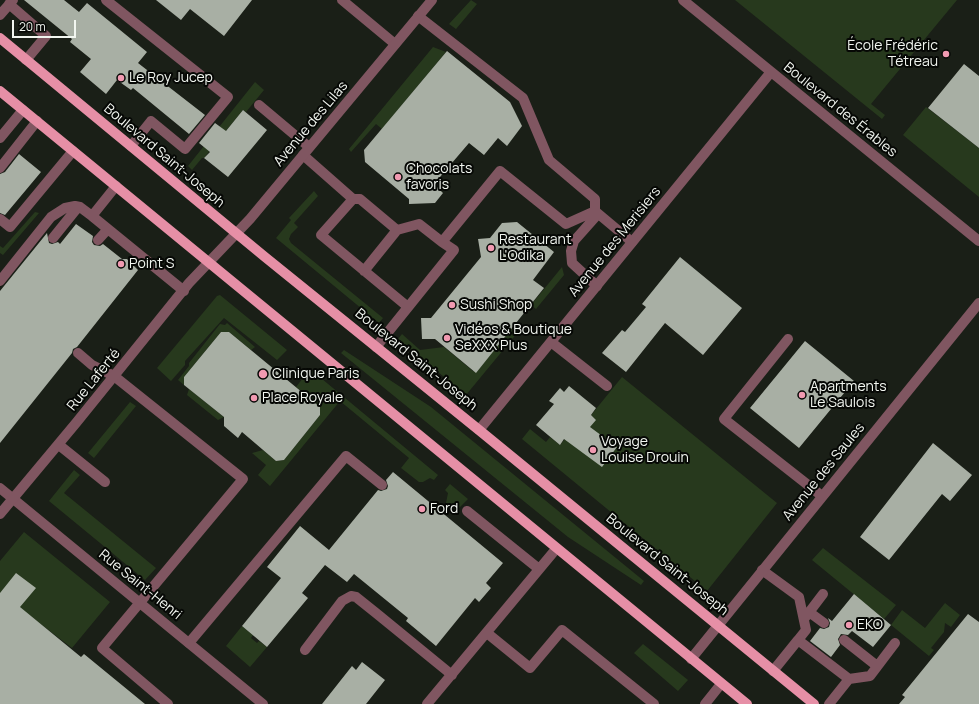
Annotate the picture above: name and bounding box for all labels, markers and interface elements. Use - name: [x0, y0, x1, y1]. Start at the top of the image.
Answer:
- scale bar: [14, 12, 78, 38]
- text: 20 m: [19, 18, 46, 35]
- place label: École Frédéric Tétreau: [847, 38, 938, 70]
- marker: École Frédéric Tétreau: [941, 49, 951, 59]
- street label: Boulevard des Érables: [780, 59, 900, 161]
- place label: Le Roy Jucep: [129, 70, 213, 86]
- marker: Le Roy Jucep: [116, 73, 126, 83]
- street label: Avenue des Lilas: [270, 78, 352, 170]
- street label: Boulevard Saint-Joseph: [100, 101, 228, 211]
- place label: Chocolats favoris: [406, 161, 472, 194]
- marker: Chocolats favoris: [393, 172, 403, 182]
- street label: Avenue des Merisiers: [566, 184, 664, 300]
- place label: Restaurant L'Odika: [499, 232, 572, 264]
- marker: Restaurant L'Odika: [486, 243, 496, 253]
- place label: Point S: [129, 256, 174, 272]
- marker: Point S: [116, 259, 126, 269]
- place label: Sushi Shop: [460, 297, 532, 313]
- marker: Sushi Shop: [447, 300, 457, 310]
- street label: Boulevard Saint-Joseph: [351, 305, 481, 415]
- place label: Vidéos & Boutique SeXXX Plus: [455, 322, 572, 354]
- marker: Vidéos & Boutique SeXXX Plus: [442, 333, 452, 343]
- street label: Rue Laferté: [64, 346, 124, 414]
- place label: Clinique Paris: [272, 366, 359, 382]
- marker: Clinique Paris: [257, 368, 269, 380]
- place label: Apartments Le Saulois: [810, 379, 887, 412]
- place label: Place Royale: [262, 390, 343, 406]
- marker: Apartments Le Saulois: [797, 390, 807, 400]
- marker: Place Royale: [249, 393, 259, 403]
- street label: Avenue des Saules: [779, 420, 869, 524]
- place label: Voyage Louise Drouin: [601, 434, 689, 466]
- marker: Voyage Louise Drouin: [588, 445, 598, 455]
- place label: Ford: [430, 501, 458, 517]
- marker: Ford: [417, 504, 427, 514]
- street label: Boulevard Saint-Joseph: [602, 510, 732, 620]
- street label: Rue Saint-Henri: [95, 546, 185, 624]
- place label: EKO: [857, 617, 883, 633]
- marker: EKO: [844, 620, 854, 630]

